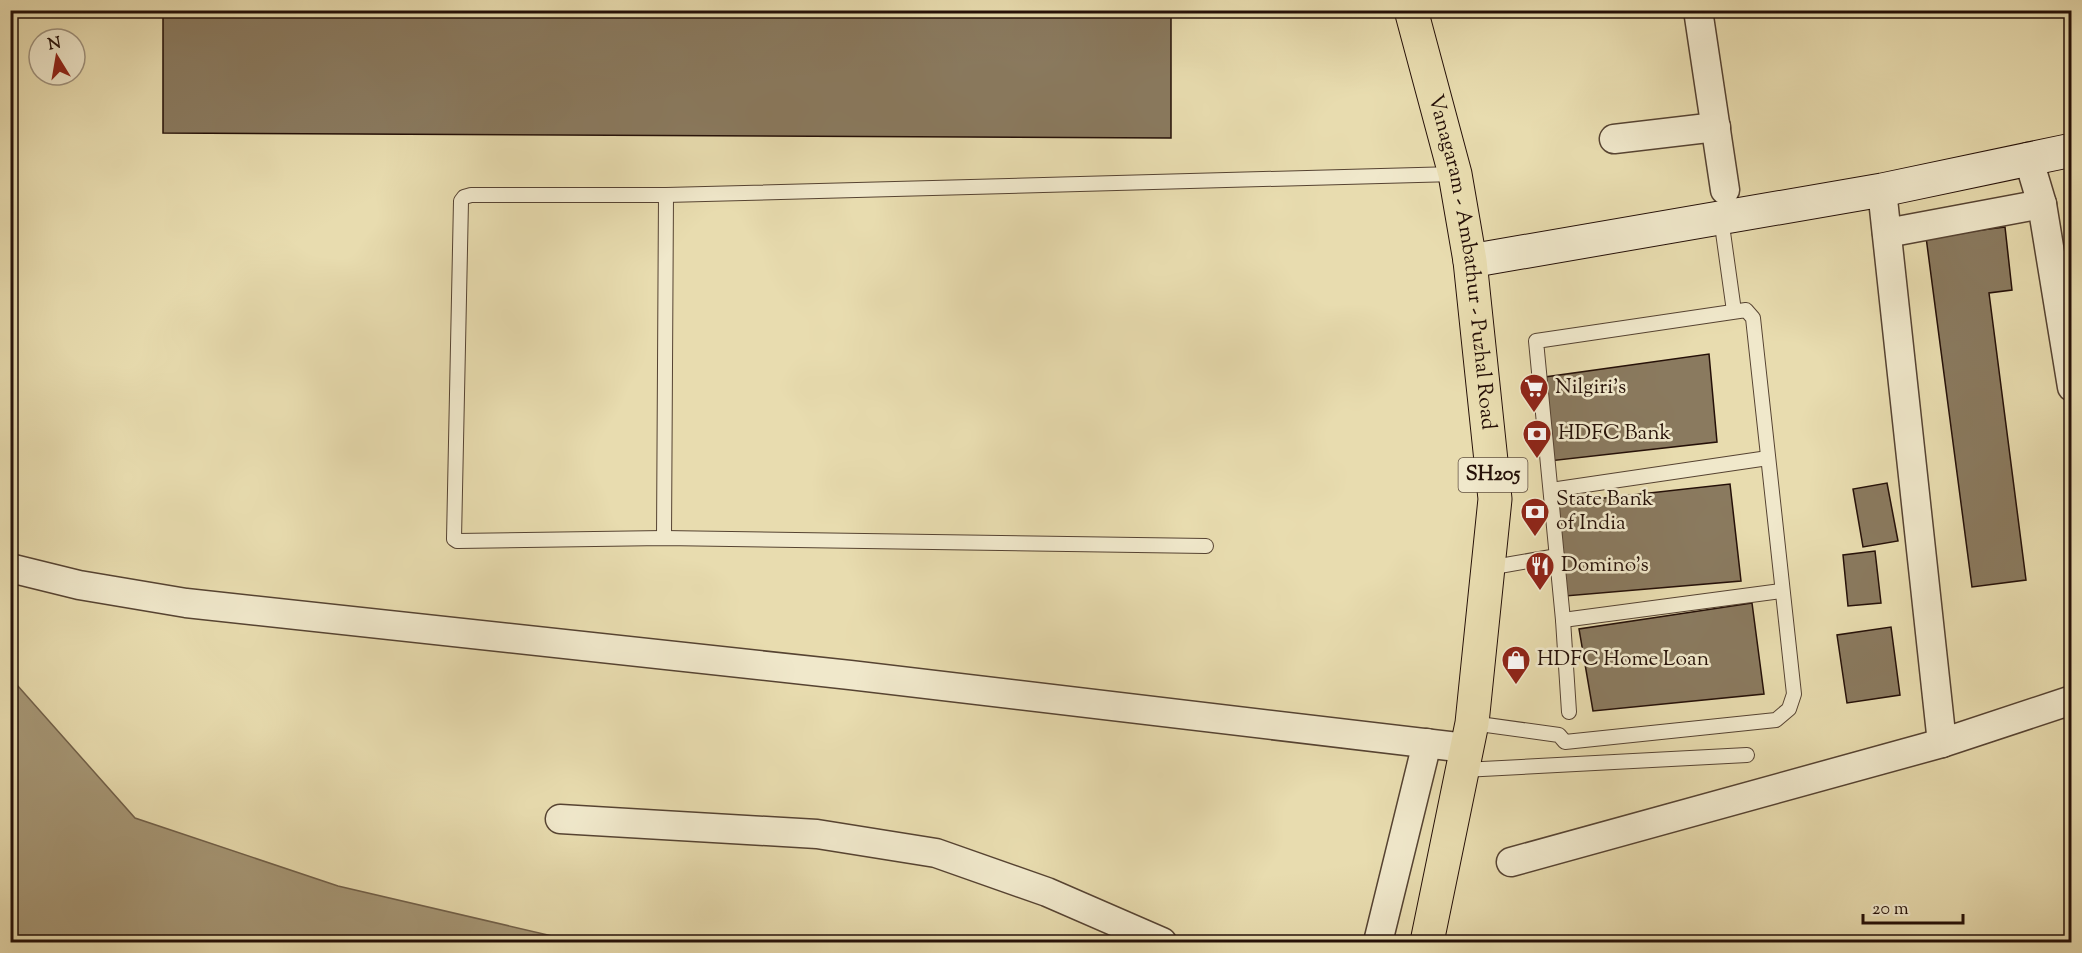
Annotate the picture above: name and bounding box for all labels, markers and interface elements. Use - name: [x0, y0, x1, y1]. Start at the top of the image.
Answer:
- north arrow: [27, 27, 87, 87]
- text: N: [46, 32, 63, 57]
- street label: Vanagaram - Ambathur - Puzhal Road: [1419, 91, 1503, 432]
- supermarket icon: Nilgiri's: [1518, 372, 1550, 414]
- place label: Nilgiri's: [1555, 373, 1626, 403]
- bank icon: HDFC Bank: [1521, 418, 1553, 460]
- place label: HDFC Bank: [1558, 419, 1672, 449]
- road number: SH205: [1458, 458, 1528, 492]
- place label: State Bank of India: [1556, 485, 1654, 539]
- bank icon: State Bank of India: [1519, 496, 1551, 538]
- restaurant icon: Domino's: [1524, 550, 1556, 592]
- place label: Domino's: [1561, 551, 1649, 581]
- shop icon: HDFC Home Loan: [1500, 644, 1532, 686]
- place label: HDFC Home Loan: [1537, 645, 1709, 675]
- scale bar: [1863, 887, 1964, 925]
- text: 20 m: [1872, 897, 1909, 923]

